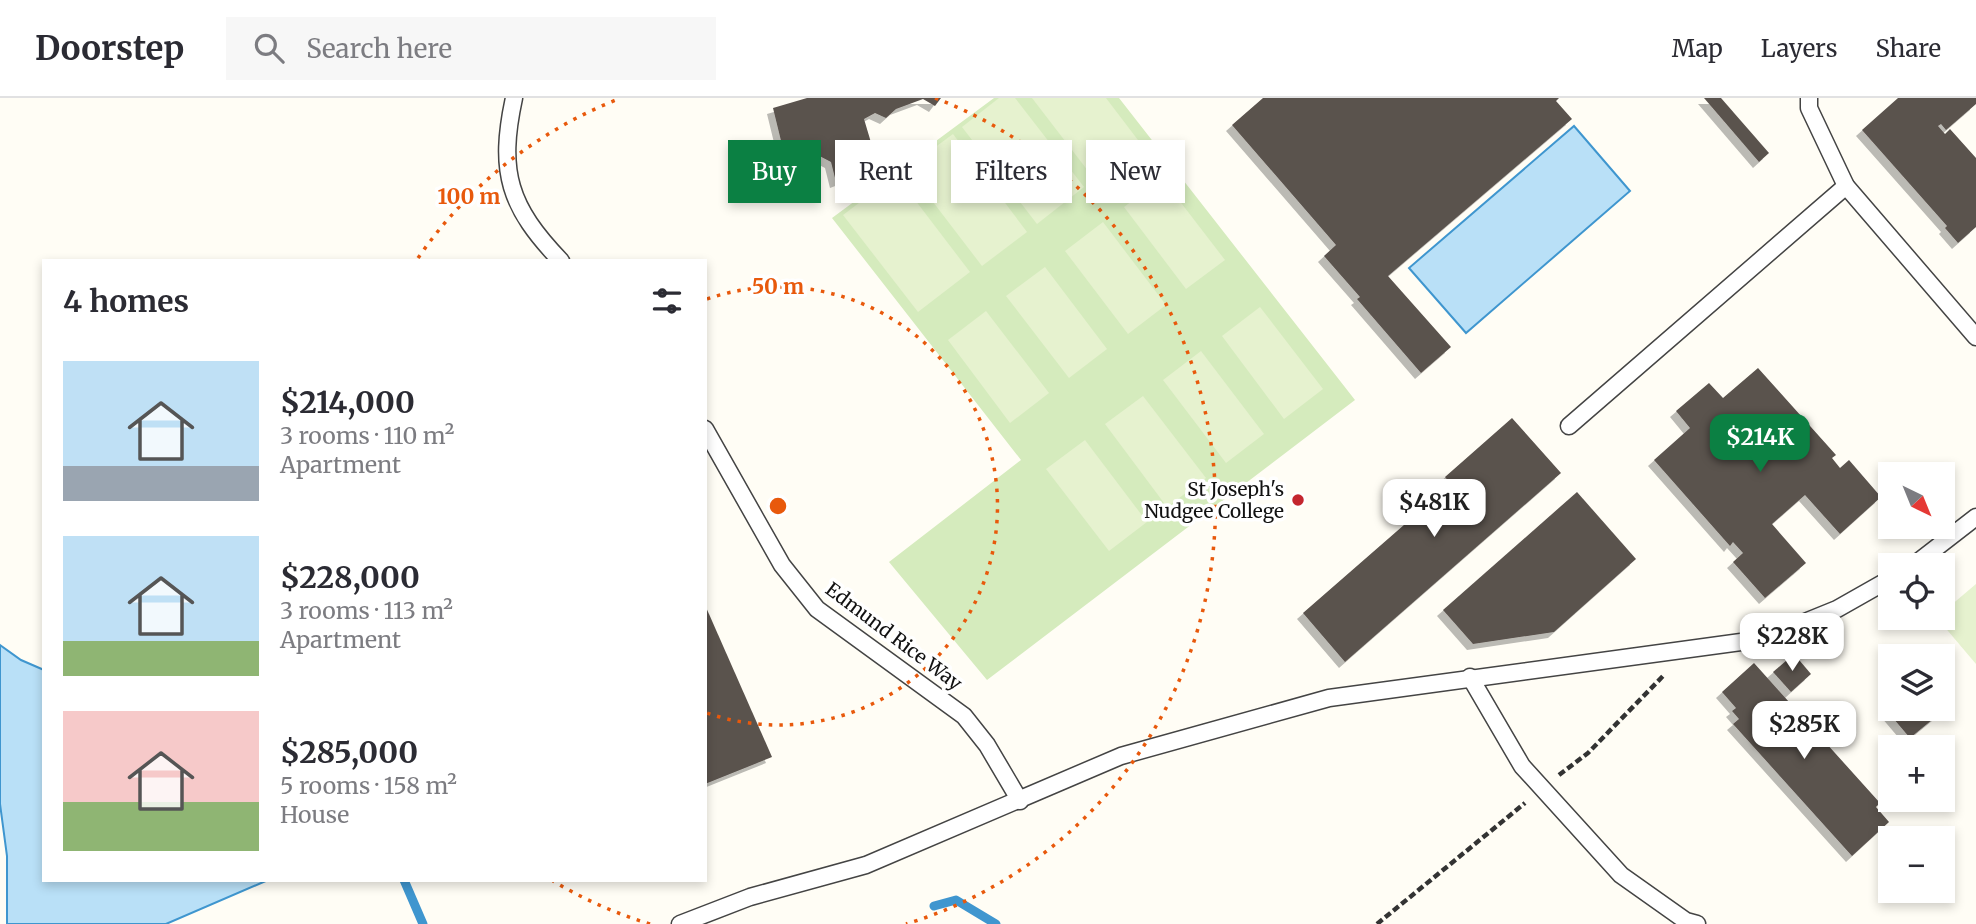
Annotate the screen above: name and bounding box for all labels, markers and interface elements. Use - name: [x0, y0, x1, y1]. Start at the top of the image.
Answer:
- search box: [226, 17, 716, 80]
- text: Doorstep: [35, 28, 184, 69]
- icon: search: [250, 29, 288, 67]
- text: Search here: [306, 32, 452, 65]
- text: Map: [1672, 33, 1723, 64]
- text: Layers: [1761, 33, 1837, 64]
- text: Share: [1875, 33, 1941, 64]
- chip: Buy: [728, 140, 821, 203]
- chip: Rent: [835, 140, 937, 203]
- chip: Filters: [951, 140, 1072, 203]
- chip: New: [1086, 140, 1185, 203]
- text: 100 m: [438, 183, 500, 210]
- text: 50 m: [752, 273, 804, 300]
- text: 4 homes: [63, 282, 189, 320]
- icon: filters: [648, 282, 686, 320]
- text: $214,000: [280, 383, 415, 421]
- icon: home: [119, 389, 203, 473]
- pin: $214K: [1711, 414, 1809, 474]
- text: 3 rooms · 110 m²: [280, 421, 454, 450]
- text: $214K: [1726, 422, 1794, 451]
- text: Apartment: [280, 450, 401, 479]
- north arrow: [1878, 462, 1955, 539]
- map controls: [1878, 462, 1955, 903]
- place label: St Joseph's Nudgee College: [1144, 477, 1284, 523]
- pin: $481K: [1385, 480, 1483, 539]
- text: $481K: [1399, 487, 1469, 516]
- marker: St Joseph's Nudgee College: [1290, 492, 1306, 508]
- centre of rings: [766, 494, 790, 518]
- button: locate: [1878, 553, 1955, 630]
- text: $228,000: [280, 558, 420, 596]
- icon: home: [119, 564, 203, 648]
- street label: Edmund Rice Way: [821, 577, 967, 695]
- text: 3 rooms · 113 m²: [280, 596, 453, 625]
- pin: $228K: [1743, 614, 1841, 673]
- text: $228K: [1756, 621, 1828, 650]
- text: Apartment: [280, 625, 401, 654]
- button: layers: [1878, 644, 1955, 721]
- pin: $285K: [1755, 702, 1853, 761]
- text: $285K: [1768, 709, 1840, 738]
- text: $285,000: [280, 733, 418, 771]
- button: +: [1878, 735, 1955, 812]
- icon: home: [119, 739, 203, 823]
- text: 5 rooms · 158 m²: [280, 771, 457, 800]
- text: House: [280, 800, 349, 829]
- button: −: [1878, 826, 1955, 903]

